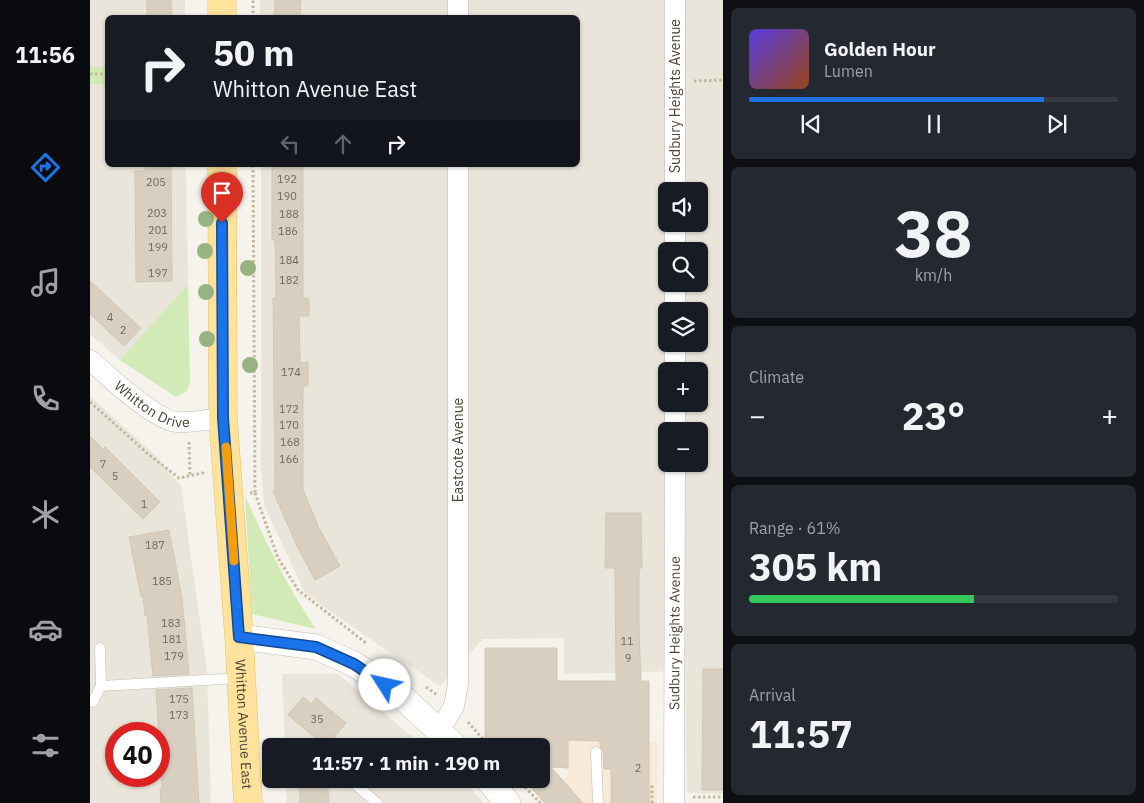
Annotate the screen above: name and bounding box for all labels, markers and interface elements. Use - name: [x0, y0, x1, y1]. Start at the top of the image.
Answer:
- street label: Sudbury Heights Avenue: [666, 19, 684, 173]
- text: 50 m: [213, 30, 295, 76]
- icon: right: [130, 35, 195, 100]
- text: Golden Hour: [824, 37, 936, 61]
- text: 11:56: [15, 40, 75, 69]
- text: Lumen: [824, 61, 873, 81]
- text: Whitton Avenue East: [213, 74, 417, 103]
- icon: previous: [797, 110, 825, 138]
- icon: pause: [920, 110, 948, 138]
- icon: next: [1043, 110, 1071, 138]
- icon: left: [276, 130, 304, 158]
- icon: ahead: [329, 130, 357, 158]
- icon: right: [382, 130, 410, 158]
- icon: directions: [28, 150, 63, 185]
- pin: [201, 172, 243, 223]
- house number: 192: [277, 172, 297, 186]
- house number: 205: [146, 175, 166, 189]
- icon: arrive: [208, 179, 236, 207]
- map controls: [658, 182, 708, 472]
- button: sound: [658, 182, 708, 232]
- house number: 190: [277, 189, 297, 203]
- text: 38: [894, 190, 973, 275]
- house number: 203: [147, 206, 167, 220]
- house number: 188: [279, 207, 299, 221]
- house number: 201: [148, 223, 168, 237]
- house number: 186: [278, 224, 298, 238]
- house number: 199: [148, 240, 168, 254]
- button: search: [658, 242, 708, 292]
- house number: 184: [279, 253, 299, 267]
- icon: music: [28, 265, 63, 300]
- text: km/h: [915, 265, 952, 285]
- house number: 197: [148, 266, 168, 280]
- house number: 182: [279, 273, 299, 287]
- button: layers: [658, 302, 708, 352]
- house number: 4: [107, 310, 114, 324]
- house number: 2: [120, 323, 126, 337]
- button: +: [658, 362, 708, 412]
- house number: 174: [281, 365, 301, 379]
- text: Climate: [749, 367, 804, 387]
- street label: Whitton Drive: [111, 377, 190, 431]
- icon: phone: [28, 381, 63, 416]
- text: 23°: [902, 391, 965, 440]
- street label: Eastcote Avenue: [449, 397, 467, 502]
- text: −: [749, 397, 766, 434]
- text: +: [1101, 397, 1118, 434]
- house number: 172: [279, 402, 299, 416]
- house number: 170: [279, 418, 299, 432]
- button: −: [658, 422, 708, 472]
- house number: 168: [280, 435, 300, 449]
- house number: 166: [279, 452, 299, 466]
- house number: 7: [100, 457, 106, 471]
- house number: 5: [112, 469, 118, 483]
- icon: climate: [28, 497, 63, 532]
- house number: 1: [141, 497, 148, 511]
- text: Range · 61%: [749, 518, 841, 538]
- house number: 187: [145, 538, 165, 552]
- text: 305 km: [749, 542, 882, 591]
- street label: Sudbury Heights Avenue: [665, 556, 684, 710]
- house number: 185: [152, 574, 172, 588]
- icon: car: [28, 612, 63, 647]
- house number: 183: [161, 616, 181, 630]
- house number: 181: [162, 632, 182, 646]
- house number: 11: [620, 634, 634, 648]
- house number: 179: [164, 649, 184, 663]
- house number: 9: [625, 651, 631, 665]
- position arrow: [358, 658, 410, 710]
- street label: Whitton Avenue East: [231, 659, 256, 790]
- text: Arrival: [749, 685, 796, 705]
- house number: 175: [169, 692, 189, 706]
- house number: 173: [169, 708, 189, 722]
- text: 11:57: [749, 709, 853, 758]
- house number: 35: [310, 712, 324, 726]
- speed limit sign: 40: [105, 722, 170, 787]
- icon: filters: [28, 728, 63, 763]
- text: 11:57 · 1 min · 190 m: [312, 751, 500, 775]
- house number: 2: [635, 761, 641, 775]

